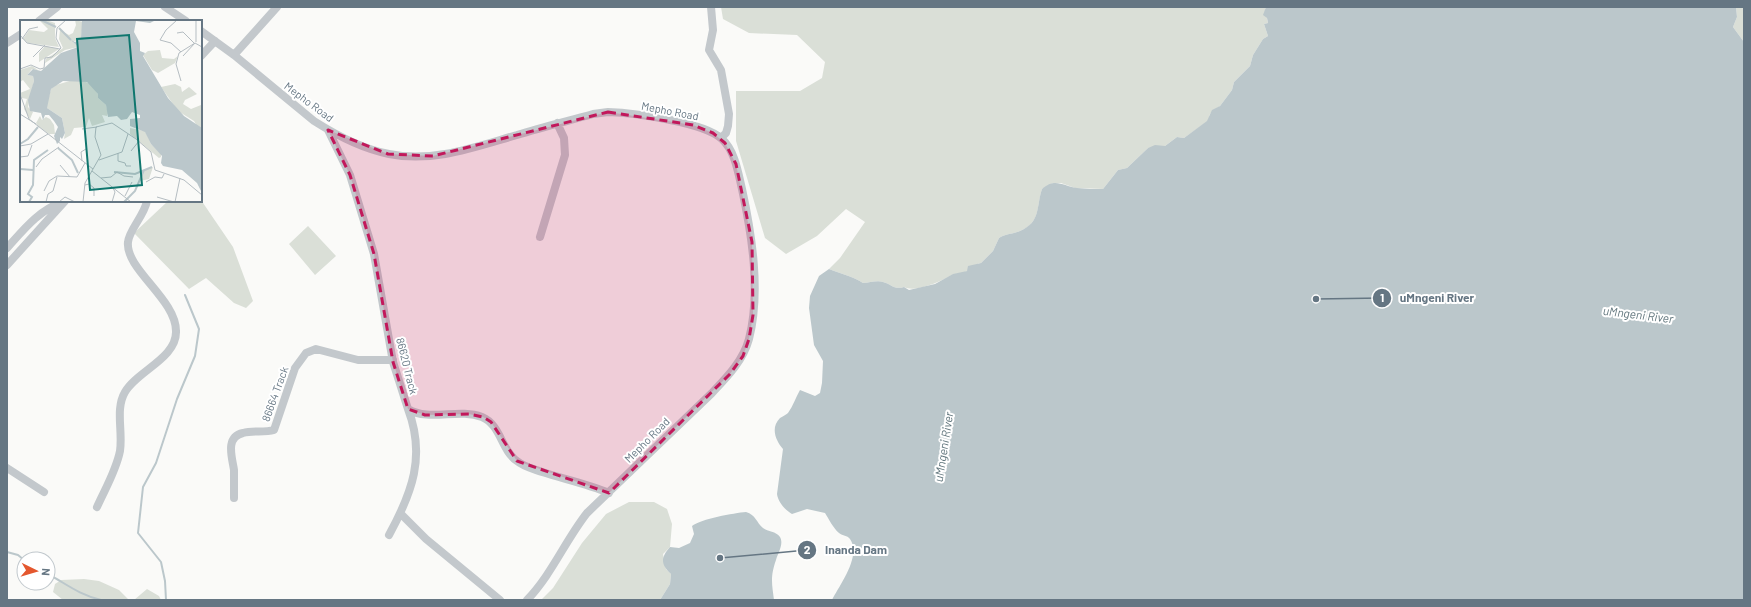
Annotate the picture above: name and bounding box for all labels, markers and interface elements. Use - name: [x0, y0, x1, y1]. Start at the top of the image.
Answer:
- inset map: [20, 20, 202, 202]
- street label: Mepho Road: [282, 79, 336, 124]
- street label: Mepho Road: [640, 99, 700, 122]
- callout: uMngeni River: [1372, 286, 1482, 310]
- text: 1: [1380, 290, 1384, 304]
- text: uMngeni River: [1400, 290, 1475, 304]
- water label: uMngeni River: [1602, 303, 1675, 325]
- street label: 86620 Track: [394, 336, 421, 396]
- street label: 86664 Track: [259, 364, 291, 423]
- water label: uMngeni River: [931, 410, 956, 483]
- street label: Mepho Road: [621, 414, 672, 465]
- callout: Inanda Dam: [797, 538, 895, 562]
- text: 2: [804, 542, 811, 556]
- text: Inanda Dam: [825, 542, 887, 556]
- north arrow: [16, 551, 56, 591]
- text: N: [40, 568, 53, 576]

